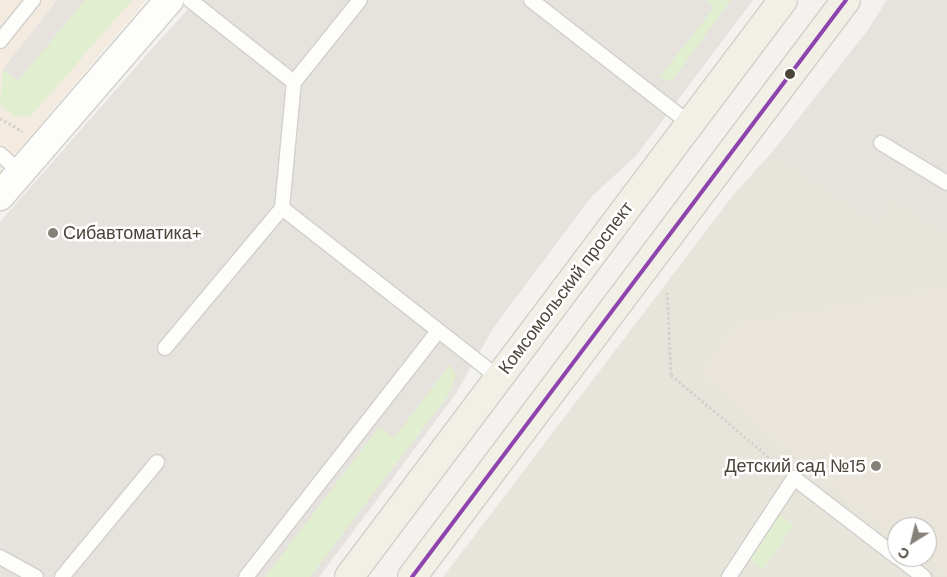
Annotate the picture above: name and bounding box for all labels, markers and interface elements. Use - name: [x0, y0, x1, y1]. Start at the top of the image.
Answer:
- unlabelled marker: [785, 69, 795, 79]
- street label: Комсомольский проспект: [494, 197, 638, 379]
- place label: Сибавтоматика+: [63, 222, 202, 244]
- marker: Сибавтоматика+: [47, 227, 59, 239]
- place label: Детский сад №15: [724, 455, 866, 477]
- marker: Детский сад №15: [870, 460, 882, 472]
- north arrow: [887, 517, 937, 567]
- text: С: [894, 543, 913, 564]

